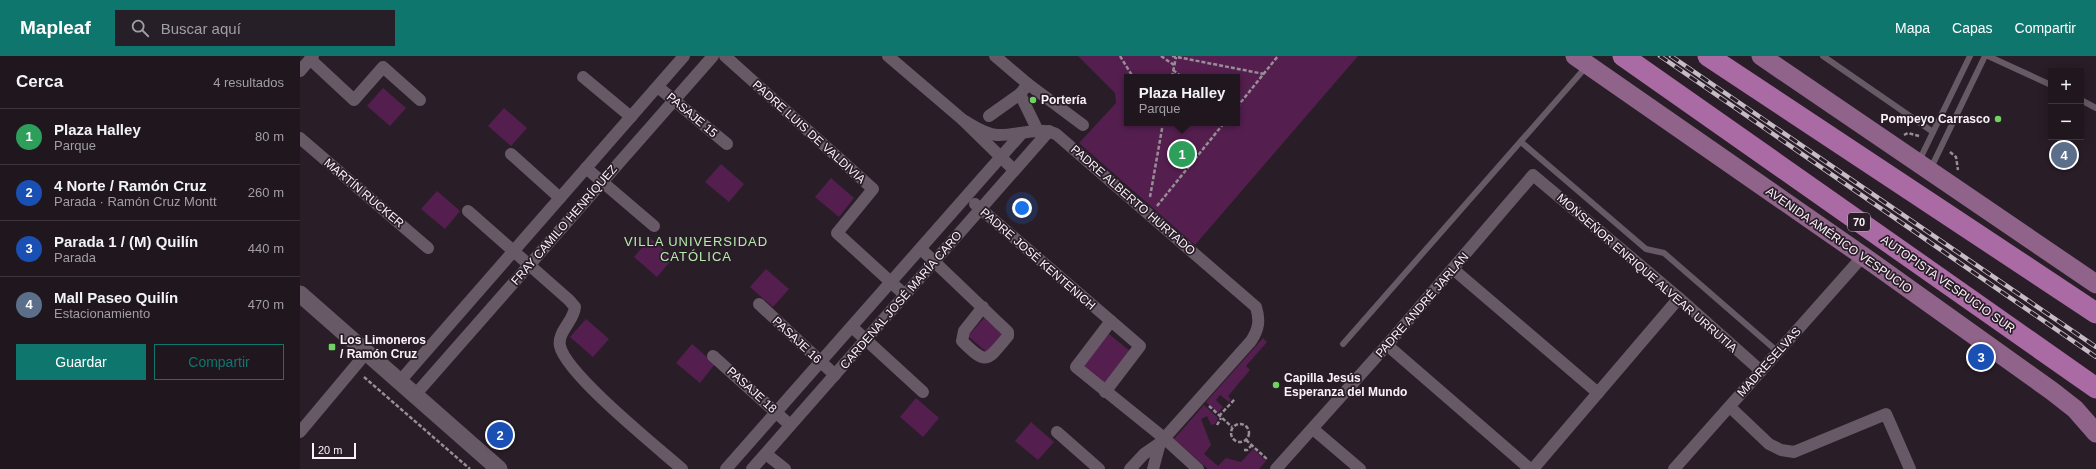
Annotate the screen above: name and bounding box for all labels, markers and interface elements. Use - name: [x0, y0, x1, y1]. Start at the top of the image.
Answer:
- search box: [115, 10, 395, 46]
- text: Mapleaf: [20, 17, 91, 38]
- icon: search: [129, 17, 151, 39]
- text: Buscar aquí: [161, 20, 241, 37]
- text: Mapa: [1895, 20, 1930, 36]
- text: Capas: [1952, 20, 1993, 36]
- text: Compartir: [2015, 20, 2076, 36]
- map controls: [2048, 68, 2084, 140]
- button: +: [2048, 68, 2084, 104]
- text: Cerca: [16, 72, 63, 91]
- popup: [1124, 74, 1240, 126]
- text: 4 resultados: [213, 75, 284, 90]
- street label: PADRE LUIS DE VALDIVIA: [750, 78, 868, 186]
- text: Plaza Halley: [1139, 84, 1225, 101]
- street label: PASAJE 15: [664, 90, 720, 140]
- place label: Portería: [1041, 93, 1087, 107]
- marker: Portería: [1028, 95, 1038, 105]
- text: Parque: [1139, 101, 1181, 116]
- button: −: [2048, 104, 2084, 140]
- place label: Pompeyo Carrasco: [1881, 112, 1990, 126]
- marker: Pompeyo Carrasco: [1993, 114, 2003, 124]
- text: Plaza Halley: [54, 121, 141, 138]
- text: 1: [25, 129, 33, 144]
- text: 80 m: [255, 129, 284, 144]
- text: Parque: [54, 138, 96, 153]
- pin: 1: [1169, 139, 1195, 169]
- pin: 4: [2051, 140, 2077, 170]
- street label: PADRE ALBERTO HURTADO: [1068, 142, 1198, 258]
- street label: MARTÍN RUCKER: [321, 155, 408, 231]
- street label: FRAY CAMILO HENRÍQUEZ: [507, 162, 620, 288]
- text: 4 Norte / Ramón Cruz: [54, 177, 207, 194]
- street label: AVENIDA AMÉRICO VESPUCIO: [1763, 183, 1915, 296]
- text: 2: [25, 185, 33, 200]
- text: 260 m: [248, 185, 284, 200]
- street label: MONSEÑOR ENRIQUE ALVEAR URRUTIA: [1554, 191, 1740, 355]
- text: Parada · Ramón Cruz Montt: [54, 194, 217, 209]
- your location: [1012, 198, 1032, 218]
- street label: PADRE JOSÉ KENTENICH: [978, 204, 1099, 313]
- road number: 70: [1848, 213, 1870, 231]
- street label: CARDENAL JOSÉ MARÍA CARO: [836, 227, 965, 372]
- street label: AUTOPISTA VESPUCIO SUR: [1878, 232, 2018, 336]
- text: Parada 1 / (M) Quilín: [54, 233, 198, 250]
- district label: VILLA UNIVERSIDAD CATÓLICA: [624, 234, 768, 264]
- text: 3: [25, 241, 33, 256]
- text: 440 m: [248, 241, 284, 256]
- street label: PADRE ANDRÉ JARLAN: [1372, 249, 1471, 360]
- text: Parada: [54, 250, 96, 265]
- text: Mall Paseo Quilín: [54, 289, 178, 306]
- text: 4: [25, 297, 33, 312]
- text: 470 m: [248, 297, 284, 312]
- text: Estacionamiento: [54, 306, 150, 321]
- street label: PASAJE 16: [770, 314, 825, 366]
- street label: MADRESELVAS: [1734, 325, 1804, 399]
- place label: Los Limoneros / Ramón Cruz: [340, 333, 426, 361]
- marker: Los Limoneros / Ramón Cruz: [327, 342, 337, 352]
- pin: 3: [1968, 342, 1994, 372]
- button: Guardar: [16, 344, 146, 380]
- button: Compartir: [154, 344, 284, 380]
- street label: PASAJE 18: [724, 364, 780, 416]
- place label: Capilla Jesús Esperanza del Mundo: [1284, 371, 1407, 399]
- marker: Capilla Jesús Esperanza del Mundo: [1271, 380, 1281, 390]
- pin: 2: [487, 420, 513, 450]
- scale bar: [312, 441, 356, 460]
- text: 20 m: [318, 444, 342, 456]

